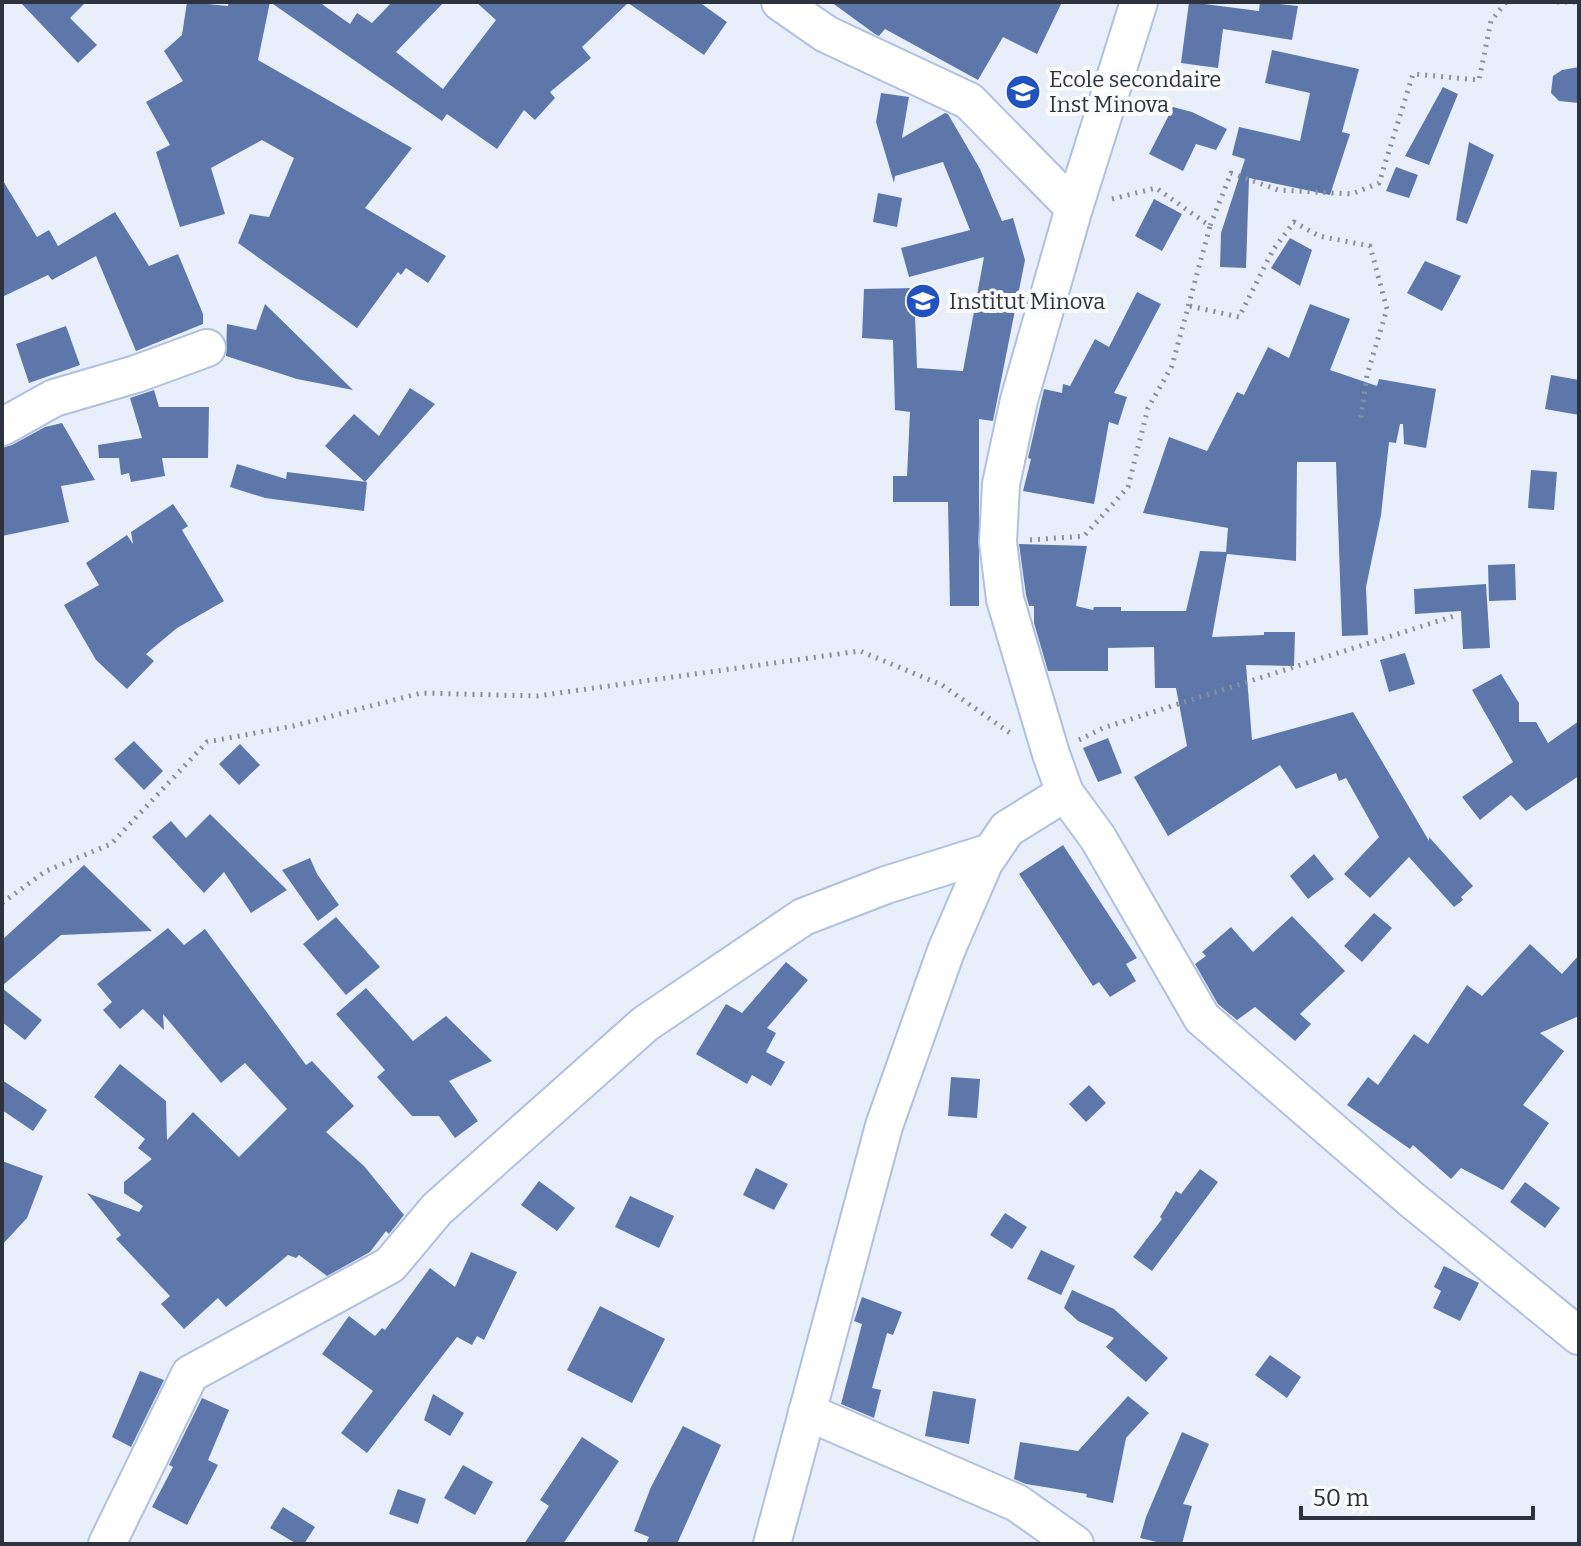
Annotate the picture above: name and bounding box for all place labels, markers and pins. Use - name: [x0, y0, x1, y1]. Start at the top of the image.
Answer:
- place label: Ecole secondaire Inst Minova: [1049, 66, 1221, 118]
- school or university icon: Ecole secondaire Inst Minova: [1004, 73, 1042, 111]
- school or university icon: Institut Minova: [904, 282, 942, 320]
- place label: Institut Minova: [949, 288, 1105, 315]

